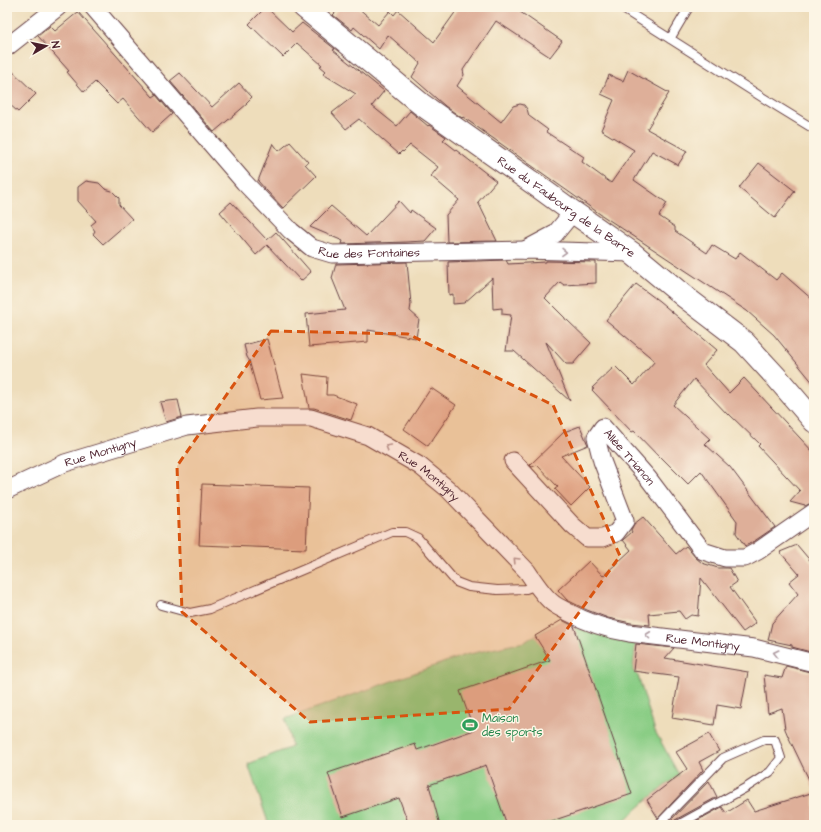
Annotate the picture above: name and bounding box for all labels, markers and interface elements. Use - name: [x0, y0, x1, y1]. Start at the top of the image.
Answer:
- north arrow: [26, 26, 66, 66]
- text: N: [47, 40, 63, 49]
- street label: Rue du Faubourg de la Barre: [494, 152, 639, 262]
- street label: Rue des Fontaines: [316, 242, 420, 262]
- one-way arrow: [561, 247, 567, 256]
- street label: Allée Trianon: [600, 425, 659, 489]
- street label: Rue Montigny: [62, 433, 139, 471]
- one-way arrow: [385, 445, 392, 452]
- street label: Rue Montigny: [395, 447, 464, 506]
- one-way arrow: [514, 557, 521, 565]
- street label: Rue Montigny: [665, 629, 741, 656]
- one-way arrow: [645, 631, 651, 640]
- one-way arrow: [773, 650, 779, 658]
- place label: Maison des sports: [482, 710, 542, 741]
- sports icon: Maison des sports: [461, 716, 479, 734]

